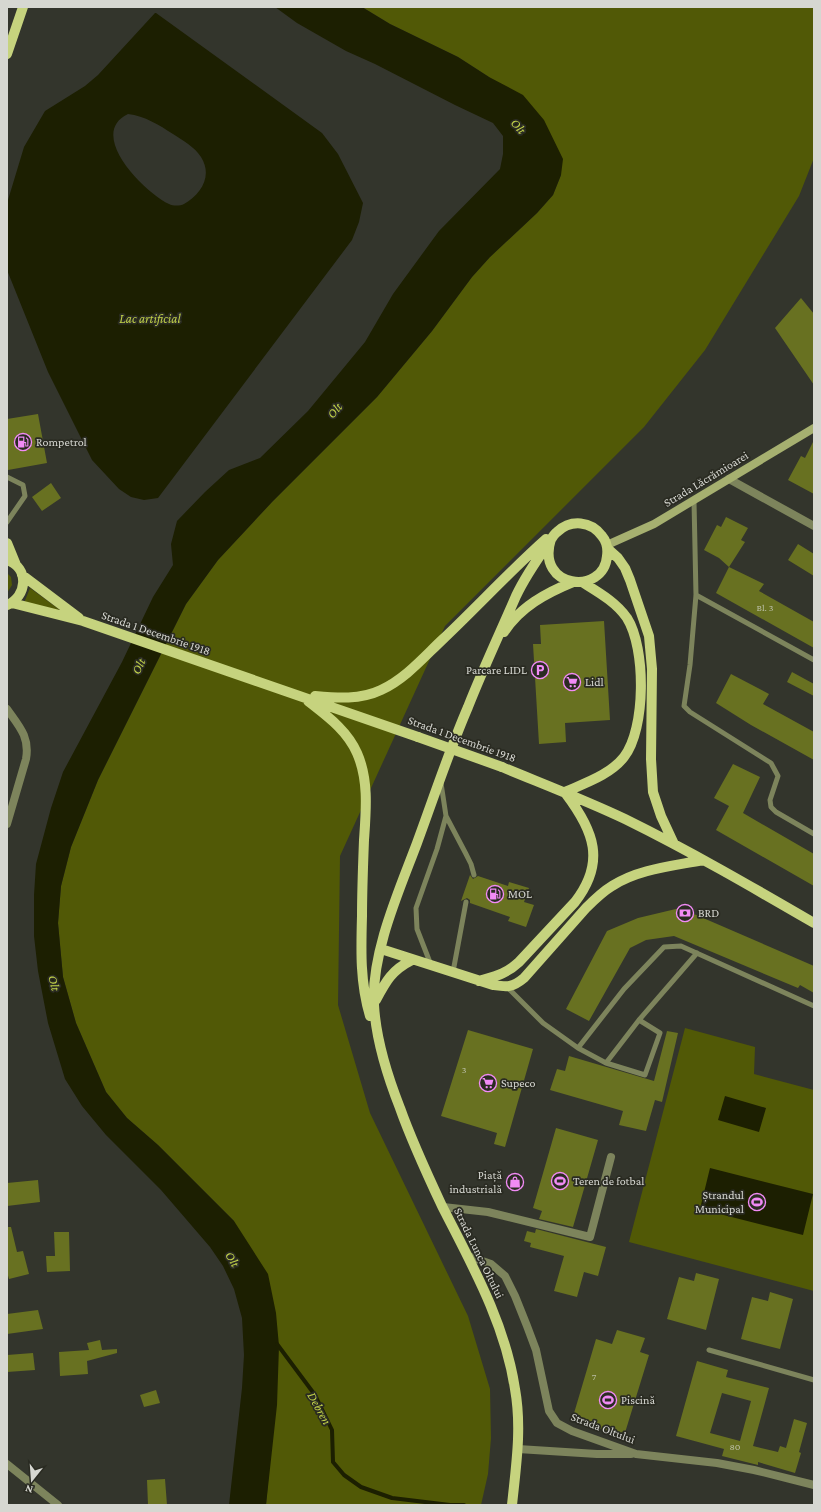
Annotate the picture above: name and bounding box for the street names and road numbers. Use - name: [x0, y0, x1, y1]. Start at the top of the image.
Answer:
- street label: Strada Lăcrămioarei: [661, 448, 751, 510]
- street label: Strada 1 Decembrie 1918: [100, 608, 212, 658]
- street label: Strada 1 Decembrie 1918: [406, 713, 518, 765]
- street label: Strada Lunca Oltului: [451, 1205, 507, 1301]
- street label: Strada Oltului: [569, 1409, 637, 1447]

